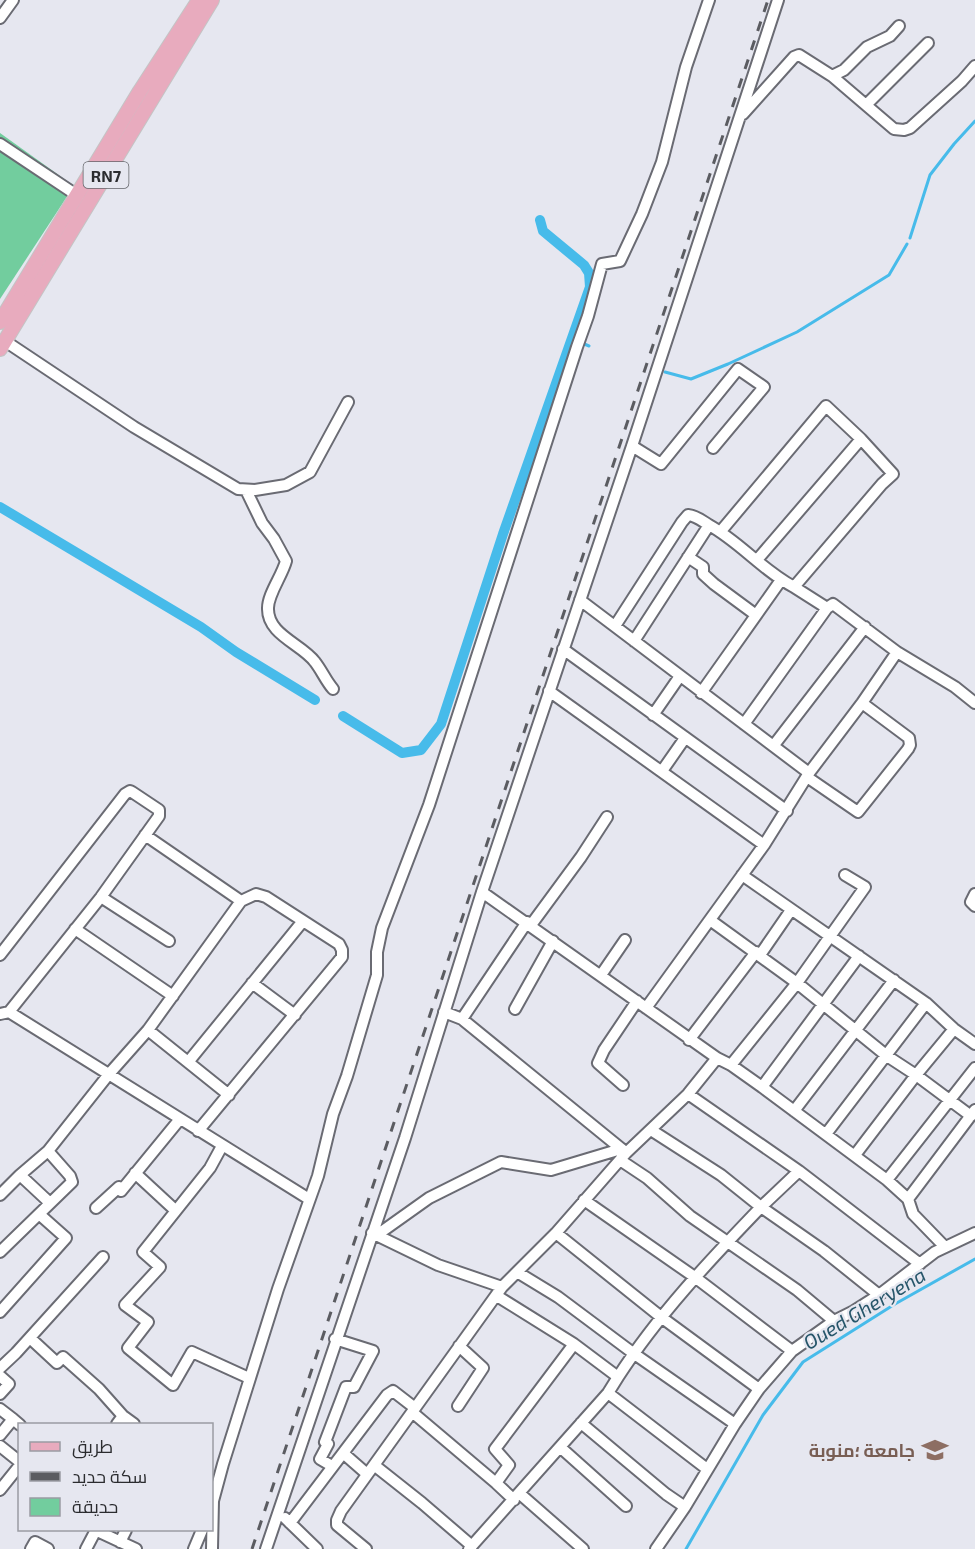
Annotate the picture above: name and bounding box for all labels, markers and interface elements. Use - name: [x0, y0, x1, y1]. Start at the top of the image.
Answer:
- road number: RN7: [84, 162, 128, 188]
- water label: Oued Gheryena: [798, 1262, 930, 1355]
- legend: [18, 1423, 213, 1531]
- text: طريق: [72, 1435, 113, 1459]
- school or university icon: جامعة ؛منوبة: [920, 1435, 950, 1465]
- place label: جامعة ؛منوبة: [809, 1439, 915, 1462]
- text: سكة حديد: [72, 1465, 147, 1487]
- text: حديقة: [72, 1495, 118, 1517]

